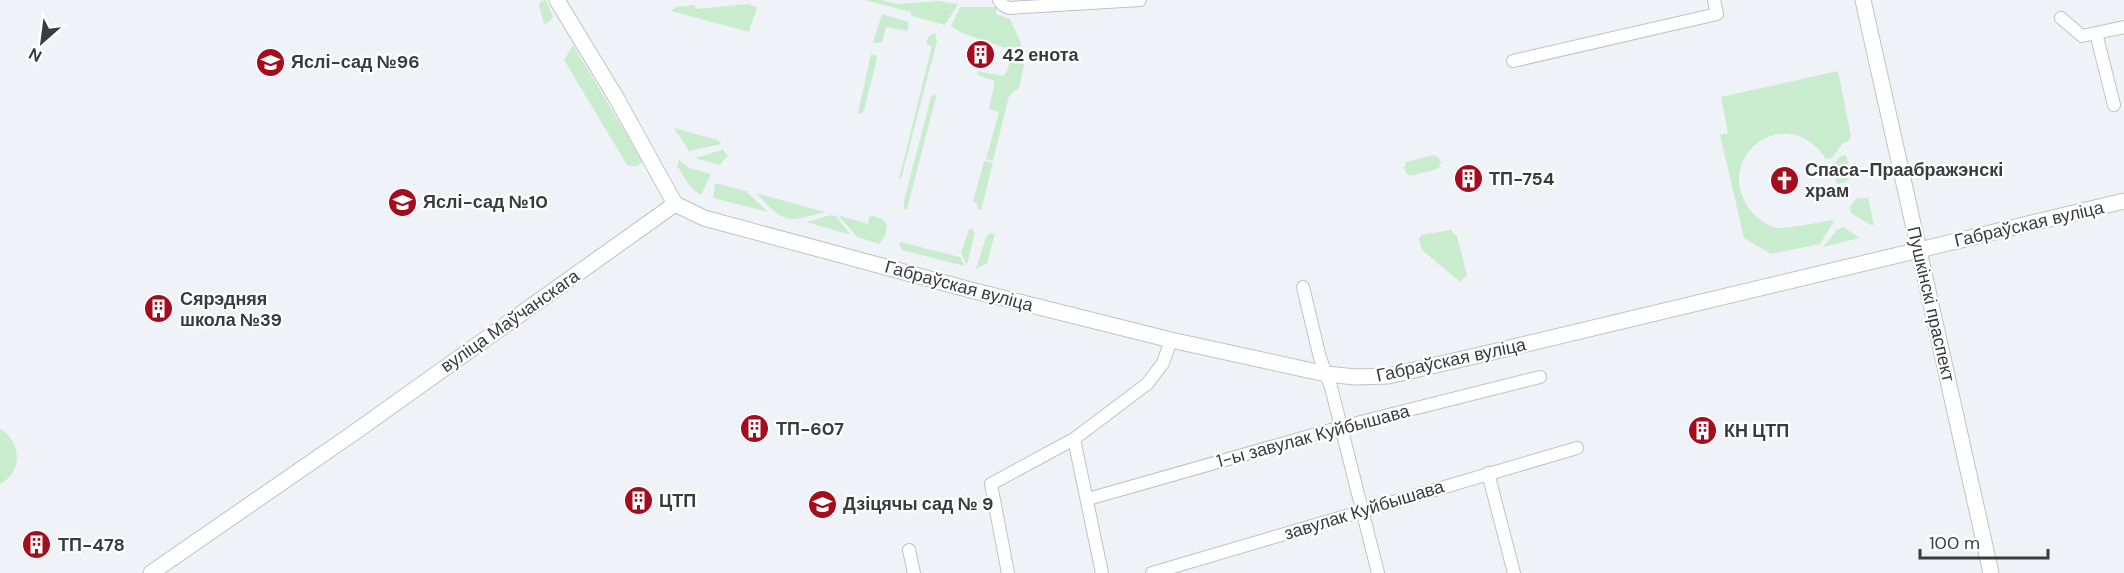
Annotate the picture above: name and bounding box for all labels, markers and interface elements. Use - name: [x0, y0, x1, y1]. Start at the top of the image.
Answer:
- north arrow: [12, 12, 72, 72]
- building icon: 42 енота: [965, 39, 997, 71]
- text: N: [25, 43, 45, 67]
- place label: 42 енота: [1002, 43, 1080, 67]
- school or university icon: Яслі-сад №96: [254, 46, 286, 78]
- place label: Яслі-сад №96: [291, 50, 420, 74]
- place label: Спаса-Праабражэнскі храм: [1805, 158, 2003, 203]
- building icon: ТП-754: [1452, 163, 1484, 195]
- church icon: Спаса-Праабражэнскі храм: [1768, 164, 1800, 196]
- place label: ТП-754: [1489, 167, 1555, 191]
- school or university icon: Яслі-сад №10: [386, 186, 418, 218]
- place label: Яслі-сад №10: [423, 190, 548, 214]
- street label: Габраўская вуліца: [1952, 195, 2107, 253]
- street label: Пушкінскі праспект: [1901, 224, 1961, 384]
- street label: Габраўская вуліца: [882, 255, 1037, 318]
- street label: вуліца Маўчанскага: [436, 263, 585, 378]
- place label: Сярэдняя школа №39: [180, 287, 282, 332]
- building icon: Сярэдняя школа №39: [143, 293, 175, 325]
- street label: Габраўская вуліца: [1374, 332, 1529, 388]
- street label: 1-ы завулак Куйбышава: [1214, 398, 1413, 473]
- building icon: ТП-607: [739, 413, 771, 445]
- building icon: КН ЦТП: [1687, 415, 1719, 447]
- place label: ТП-607: [776, 417, 844, 441]
- place label: КН ЦТП: [1724, 419, 1789, 443]
- street label: завулак Куйбышава: [1281, 474, 1448, 546]
- building icon: ЦТП: [622, 485, 654, 517]
- school or university icon: Дзіцячы сад № 9: [806, 488, 838, 520]
- place label: ЦТП: [659, 489, 696, 513]
- place label: Дзіцячы сад № 9: [843, 492, 993, 516]
- scale bar: [1920, 522, 2048, 560]
- building icon: ТП-478: [21, 529, 53, 561]
- text: 100 m: [1929, 531, 1980, 555]
- place label: ТП-478: [58, 533, 125, 557]

